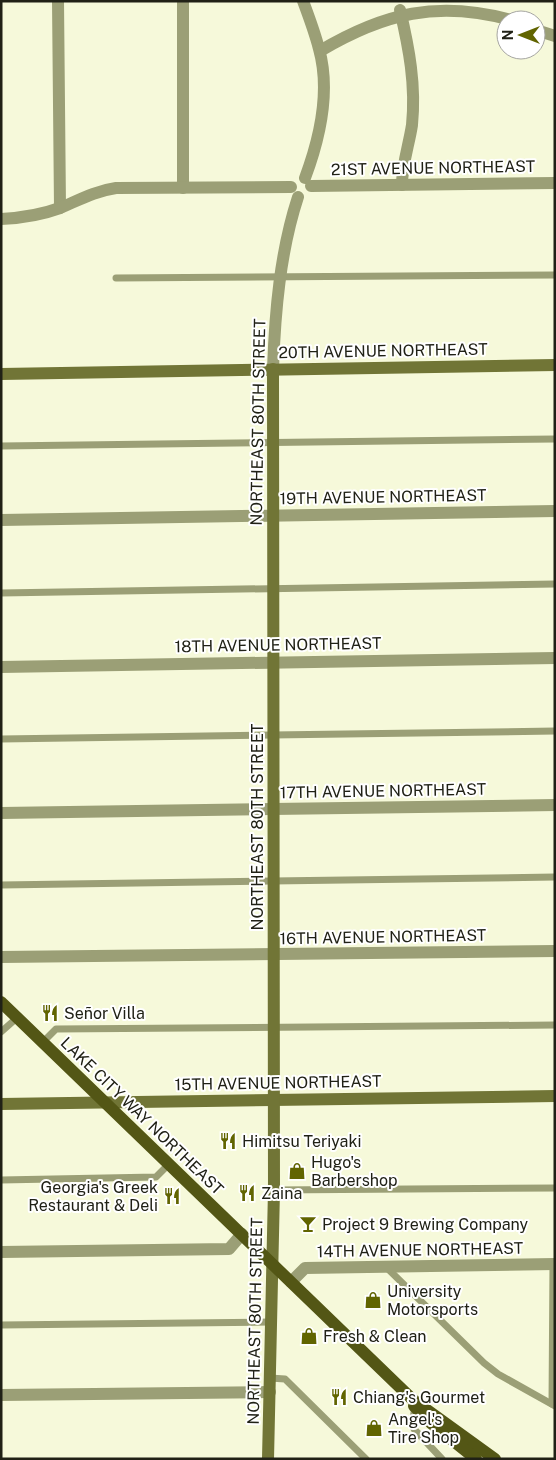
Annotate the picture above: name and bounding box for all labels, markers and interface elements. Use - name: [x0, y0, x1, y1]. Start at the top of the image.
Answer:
- north arrow: [496, 10, 546, 60]
- text: N: [500, 30, 516, 40]
- street label: 21ST AVENUE NORTHEAST: [331, 157, 536, 179]
- street label: NORTHEAST 80TH STREET: [247, 318, 269, 526]
- street label: 20TH AVENUE NORTHEAST: [278, 340, 488, 362]
- street label: 19TH AVENUE NORTHEAST: [280, 486, 487, 508]
- street label: 18TH AVENUE NORTHEAST: [174, 634, 382, 656]
- street label: NORTHEAST 80TH STREET: [248, 723, 267, 931]
- street label: 17TH AVENUE NORTHEAST: [280, 780, 487, 802]
- street label: 16TH AVENUE NORTHEAST: [280, 926, 487, 948]
- restaurant icon: Señor Villa: [40, 1003, 60, 1023]
- place label: Señor Villa: [64, 1004, 145, 1023]
- street label: LAKE CITY WAY NORTHEAST: [57, 1033, 228, 1199]
- street label: 15TH AVENUE NORTHEAST: [174, 1072, 382, 1094]
- restaurant icon: Himitsu Teriyaki: [218, 1131, 238, 1151]
- place label: Himitsu Teriyaki: [242, 1132, 361, 1151]
- place label: Hugo's Barbershop: [311, 1153, 398, 1190]
- shop icon: Hugo's Barbershop: [287, 1161, 307, 1181]
- place label: Georgia's Greek Restaurant & Deli: [28, 1178, 158, 1215]
- restaurant icon: Zaina: [237, 1183, 257, 1203]
- place label: Zaina: [261, 1184, 302, 1203]
- restaurant icon: Georgia's Greek Restaurant & Deli: [162, 1186, 182, 1206]
- bar icon: Project 9 Brewing Company: [298, 1214, 318, 1234]
- place label: Project 9 Brewing Company: [322, 1215, 528, 1234]
- street label: NORTHEAST 80TH STREET: [244, 1217, 266, 1425]
- street label: 14TH AVENUE NORTHEAST: [317, 1239, 524, 1261]
- place label: University Motorsports: [387, 1282, 478, 1319]
- shop icon: University Motorsports: [363, 1290, 383, 1310]
- shop icon: Fresh & Clean: [299, 1326, 319, 1346]
- place label: Fresh & Clean: [323, 1327, 427, 1346]
- restaurant icon: Chiang's Gourmet: [329, 1387, 349, 1407]
- place label: Chiang's Gourmet: [353, 1388, 485, 1407]
- place label: Angel's Tire Shop: [388, 1410, 459, 1447]
- shop icon: Angel's Tire Shop: [364, 1418, 384, 1438]

